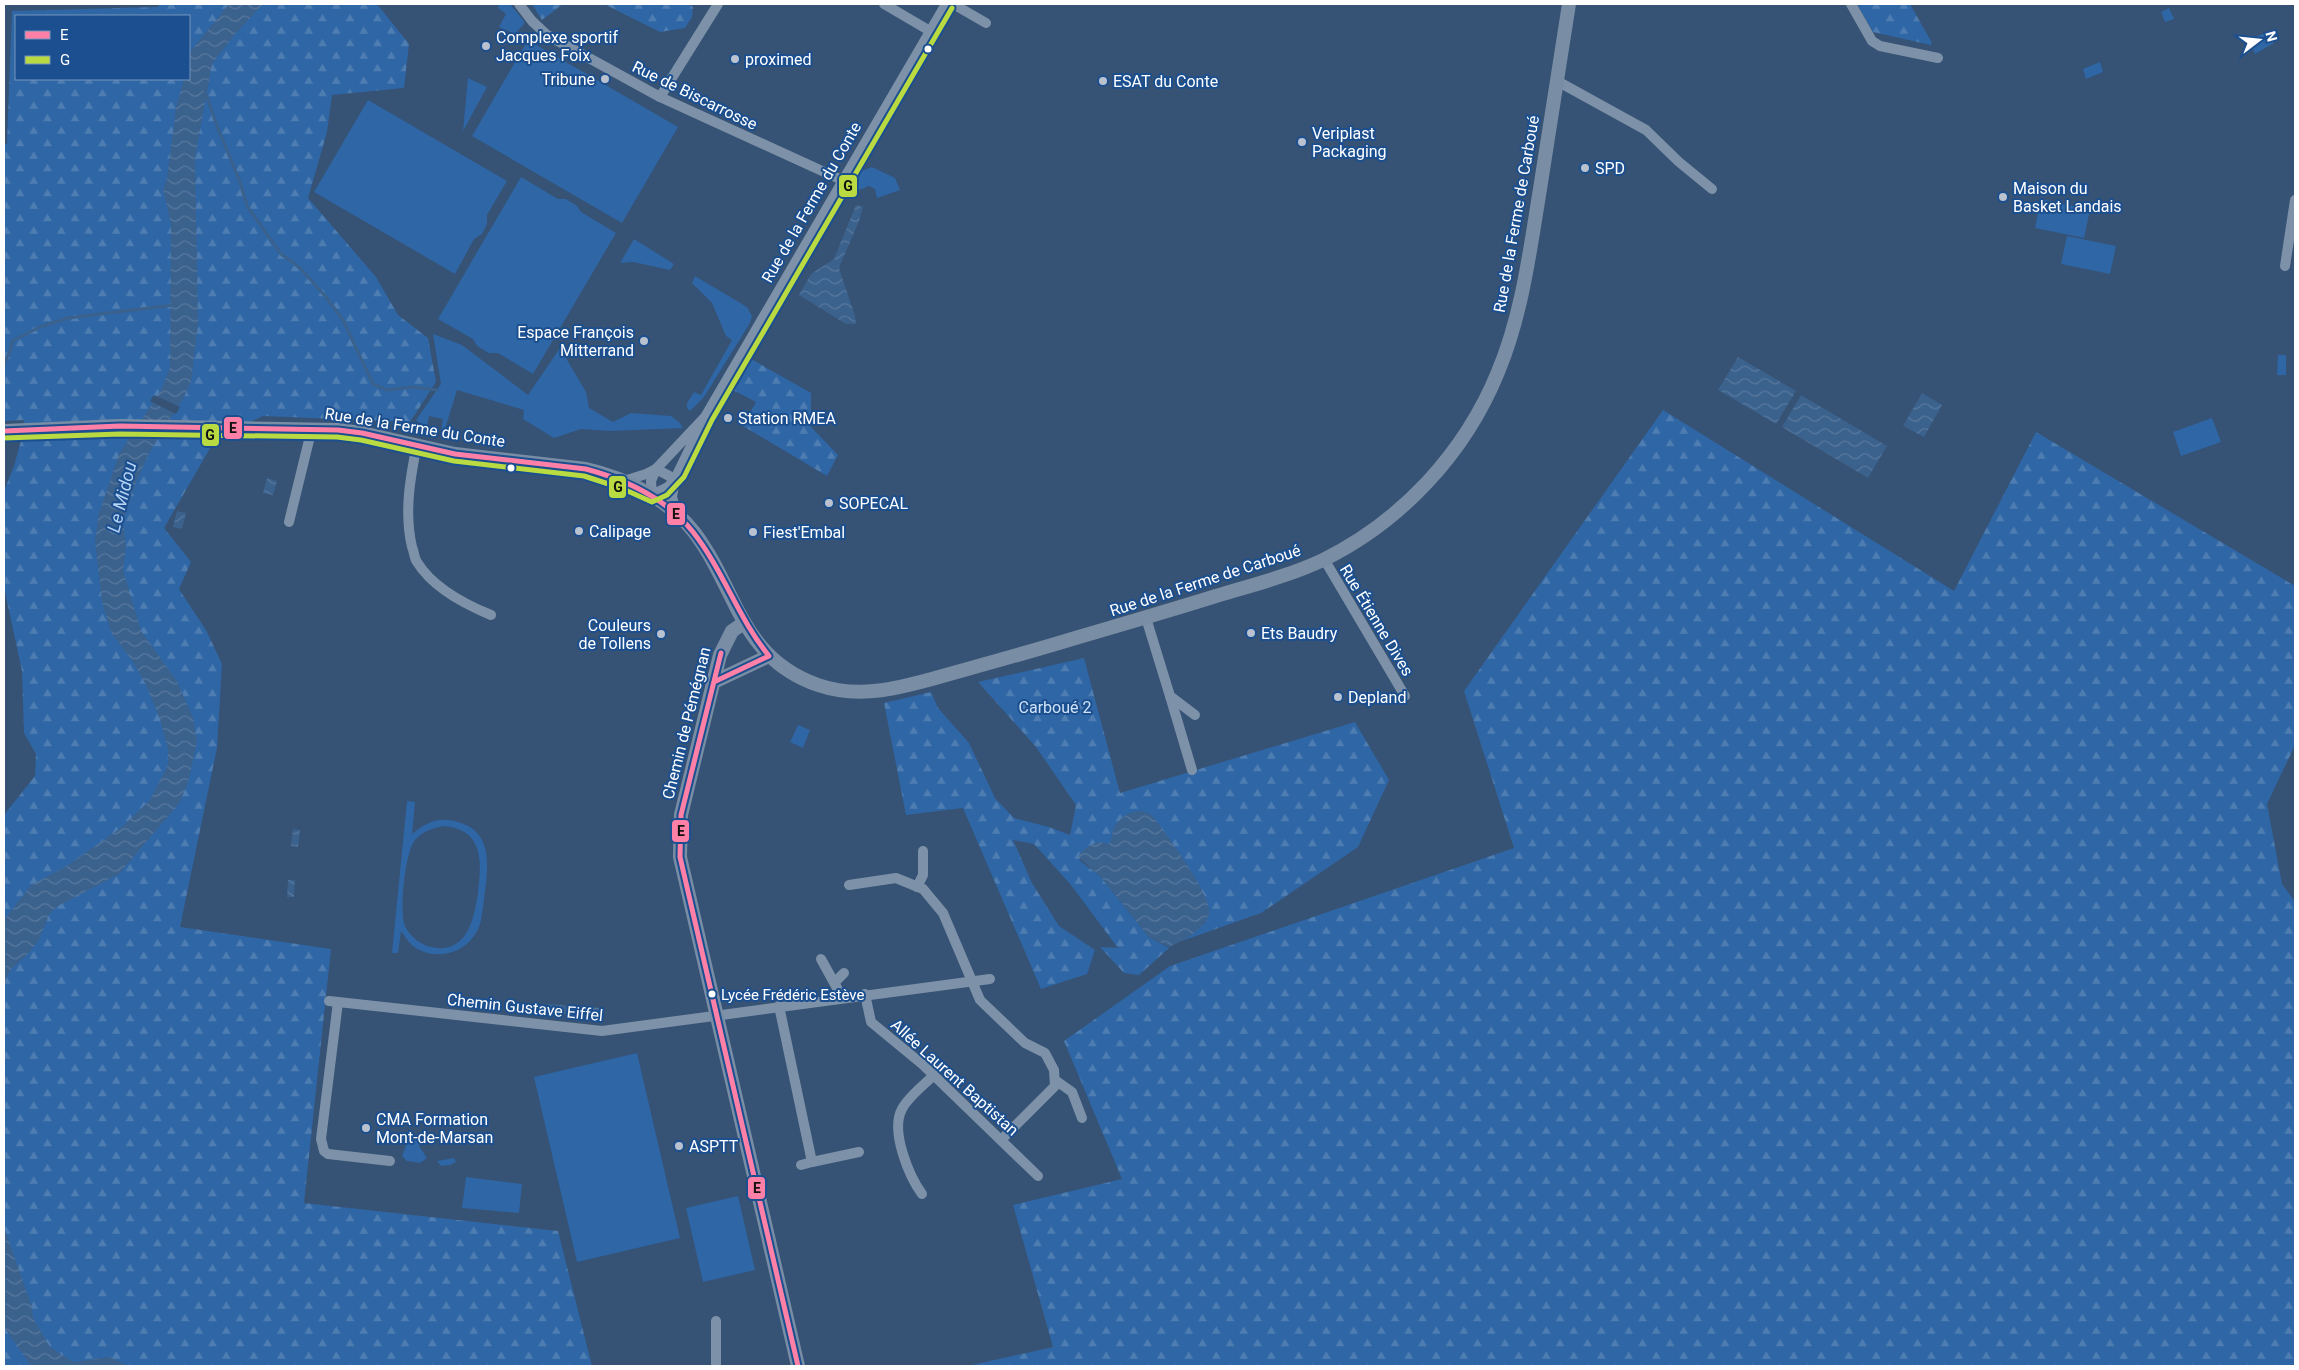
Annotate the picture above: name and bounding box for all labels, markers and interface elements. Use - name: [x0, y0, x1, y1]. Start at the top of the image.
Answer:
- legend: [15, 15, 190, 80]
- north arrow: [2234, 15, 2284, 65]
- text: E: [60, 26, 69, 44]
- place label: Complexe sportif Jacques Foix: [496, 28, 618, 65]
- text: N: [2262, 29, 2281, 43]
- marker: Complexe sportif Jacques Foix: [480, 40, 492, 52]
- unlabelled marker: [923, 44, 933, 54]
- place label: proximed: [745, 50, 812, 69]
- text: G: [60, 51, 70, 69]
- marker: proximed: [729, 53, 741, 65]
- street label: Rue de Biscarrosse: [629, 57, 760, 134]
- place label: Tribune: [542, 70, 595, 89]
- place label: ESAT du Conte: [1113, 72, 1218, 91]
- marker: Tribune: [599, 73, 611, 85]
- marker: ESAT du Conte: [1097, 75, 1109, 87]
- street label: Rue de la Ferme de Carboué: [1490, 114, 1543, 314]
- street label: Rue de la Ferme du Conte: [758, 119, 865, 286]
- place label: Veriplast Packaging: [1312, 124, 1387, 161]
- marker: Veriplast Packaging: [1296, 136, 1308, 148]
- place label: SPD: [1595, 159, 1625, 178]
- marker: SPD: [1579, 162, 1591, 174]
- line badge: G: [838, 174, 858, 198]
- text: G: [843, 178, 853, 194]
- place label: Maison du Basket Landais: [2013, 179, 2122, 216]
- marker: Maison du Basket Landais: [1997, 191, 2009, 203]
- place label: Espace François Mitterrand: [517, 323, 634, 360]
- marker: Espace François Mitterrand: [638, 335, 650, 347]
- street label: Rue de la Ferme du Conte: [323, 404, 506, 451]
- place label: Station RMEA: [738, 409, 836, 428]
- marker: Station RMEA: [722, 412, 734, 424]
- line badge: E: [223, 416, 243, 440]
- text: E: [229, 420, 237, 436]
- line badge: G: [201, 423, 220, 447]
- text: G: [205, 427, 215, 443]
- water label: Le Midou: [103, 459, 141, 534]
- unlabelled marker: [506, 463, 516, 473]
- line badge: G: [608, 475, 627, 499]
- text: G: [613, 479, 623, 495]
- place label: SOPECAL: [839, 494, 909, 513]
- marker: SOPECAL: [823, 497, 835, 509]
- line badge: E: [666, 502, 686, 526]
- text: E: [672, 506, 680, 522]
- place label: Calipage: [589, 522, 651, 541]
- place label: Fiest'Embal: [763, 523, 845, 542]
- marker: Calipage: [573, 525, 585, 537]
- marker: Fiest'Embal: [747, 526, 759, 538]
- street label: Rue de la Ferme de Carboué: [1107, 541, 1303, 620]
- street label: Rue Étienne Dives: [1336, 561, 1417, 679]
- place label: Couleurs de Tollens: [579, 616, 651, 653]
- place label: Ets Baudry: [1261, 624, 1338, 643]
- marker: Ets Baudry: [1245, 627, 1257, 639]
- marker: Couleurs de Tollens: [655, 628, 667, 640]
- street label: Chemin de Pémégnan: [658, 645, 715, 801]
- place label: Depland: [1348, 688, 1406, 707]
- marker: Depland: [1332, 691, 1344, 703]
- park label: Carboué 2: [1019, 698, 1091, 717]
- line badge: E: [671, 819, 690, 843]
- text: E: [677, 823, 685, 839]
- place label: Lycée Frédéric Estève: [721, 986, 865, 1004]
- marker: Lycée Frédéric Estève: [707, 989, 717, 999]
- street label: Chemin Gustave Eiffel: [446, 990, 604, 1025]
- street label: Allée Laurent Baptistan: [887, 1015, 1022, 1140]
- place label: CMA Formation Mont-de-Marsan: [376, 1110, 493, 1147]
- marker: CMA Formation Mont-de-Marsan: [360, 1122, 372, 1134]
- place label: ASPTT: [689, 1137, 739, 1156]
- marker: ASPTT: [673, 1140, 685, 1152]
- line badge: E: [747, 1176, 766, 1200]
- text: E: [753, 1180, 761, 1196]

